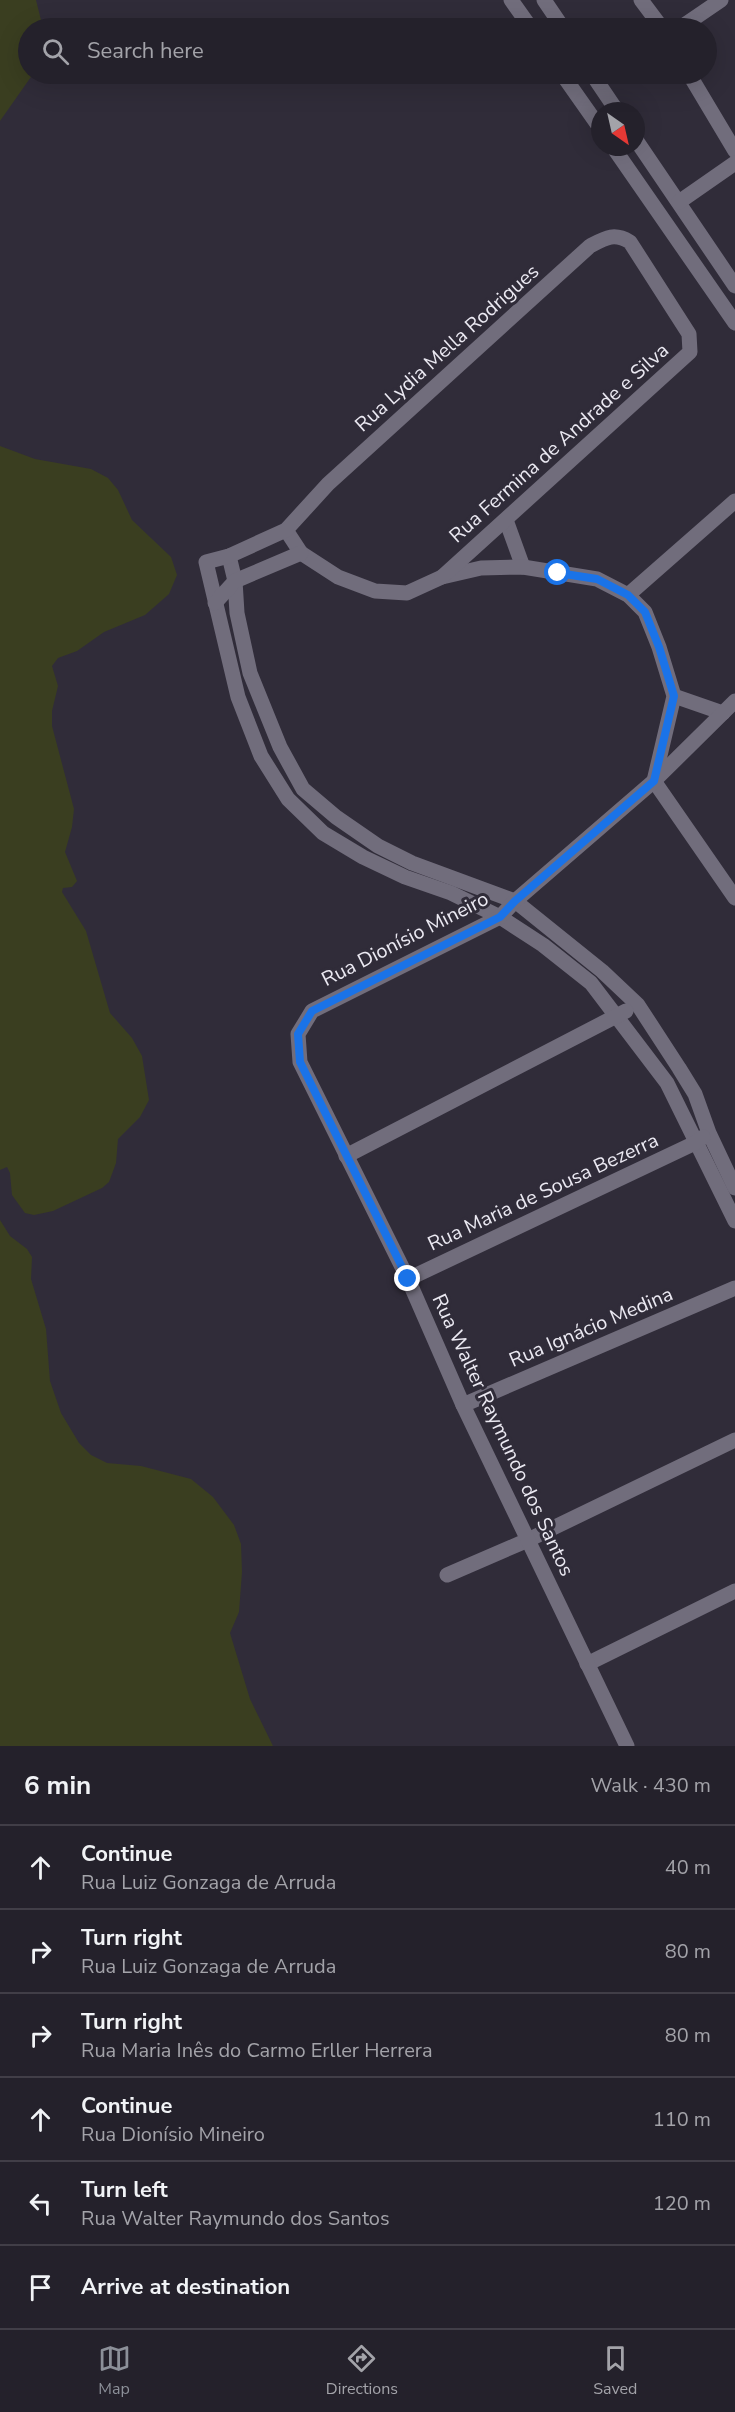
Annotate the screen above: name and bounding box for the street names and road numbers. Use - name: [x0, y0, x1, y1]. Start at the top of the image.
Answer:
- street label: Rua Lydia Mella Rodrigues: [349, 258, 545, 438]
- street label: Rua Fermina de Andrade e Silva: [443, 337, 675, 549]
- street label: Rua Dionísio Mineiro: [317, 885, 493, 993]
- street label: Rua Maria de Sousa Bezerra: [423, 1127, 663, 1257]
- street label: Rua Ignácio Medina: [505, 1280, 677, 1374]
- street label: Rua Walter Raymundo dos Santos: [426, 1289, 580, 1581]

